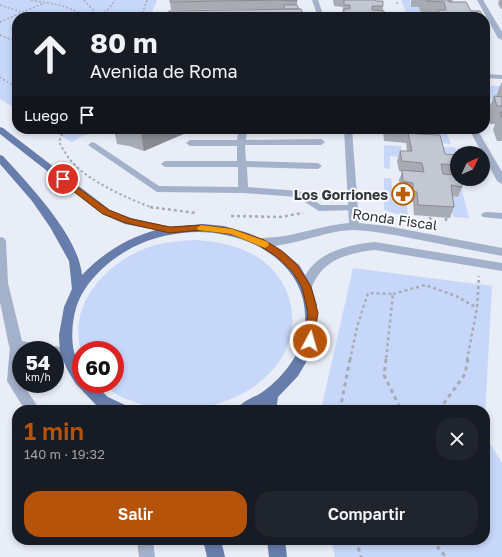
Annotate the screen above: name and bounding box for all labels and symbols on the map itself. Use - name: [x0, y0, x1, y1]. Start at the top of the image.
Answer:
- north arrow: [450, 146, 490, 186]
- pin: [46, 162, 80, 196]
- pharmacy icon: Los Gorriones: [390, 181, 416, 207]
- place label: Los Gorriones: [294, 186, 388, 203]
- street label: Ronda Fiscal: [351, 205, 439, 233]
- position arrow: [289, 320, 331, 362]
- speed limit sign: 60: [72, 341, 124, 393]

